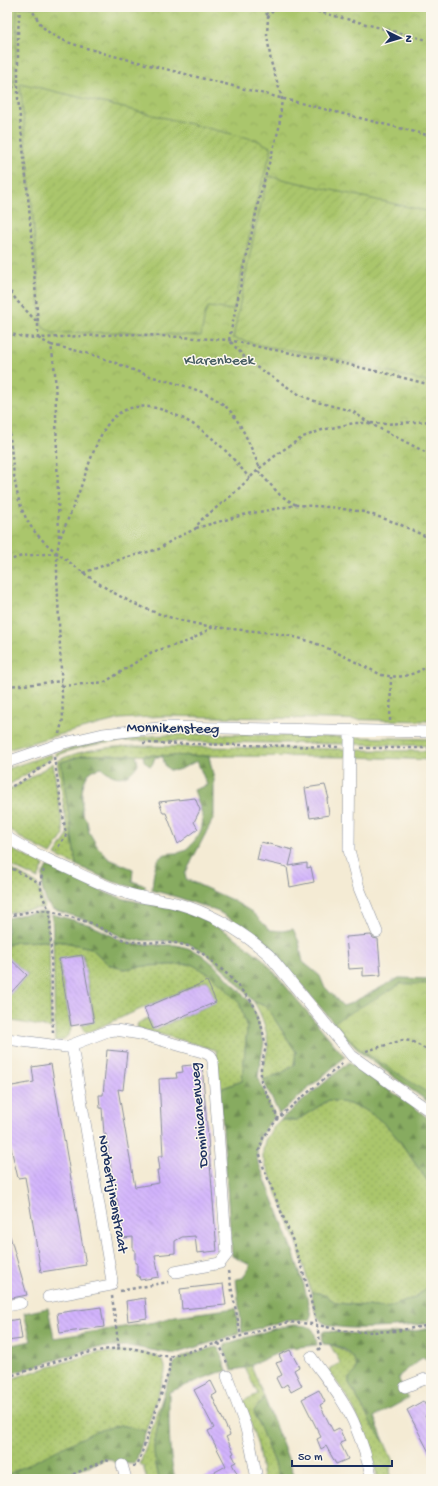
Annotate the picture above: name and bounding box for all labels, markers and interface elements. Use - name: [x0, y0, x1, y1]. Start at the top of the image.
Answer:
- north arrow: [380, 18, 420, 58]
- text: N: [402, 35, 414, 43]
- park label: Klarenbeek: [184, 352, 255, 370]
- street label: Monnikensteeg: [126, 719, 220, 739]
- street label: Dominicanenweg: [186, 1062, 214, 1169]
- street label: Norbertijnenstraat: [93, 1134, 132, 1256]
- scale bar: [292, 1442, 392, 1468]
- text: 50 m: [298, 1451, 323, 1465]

